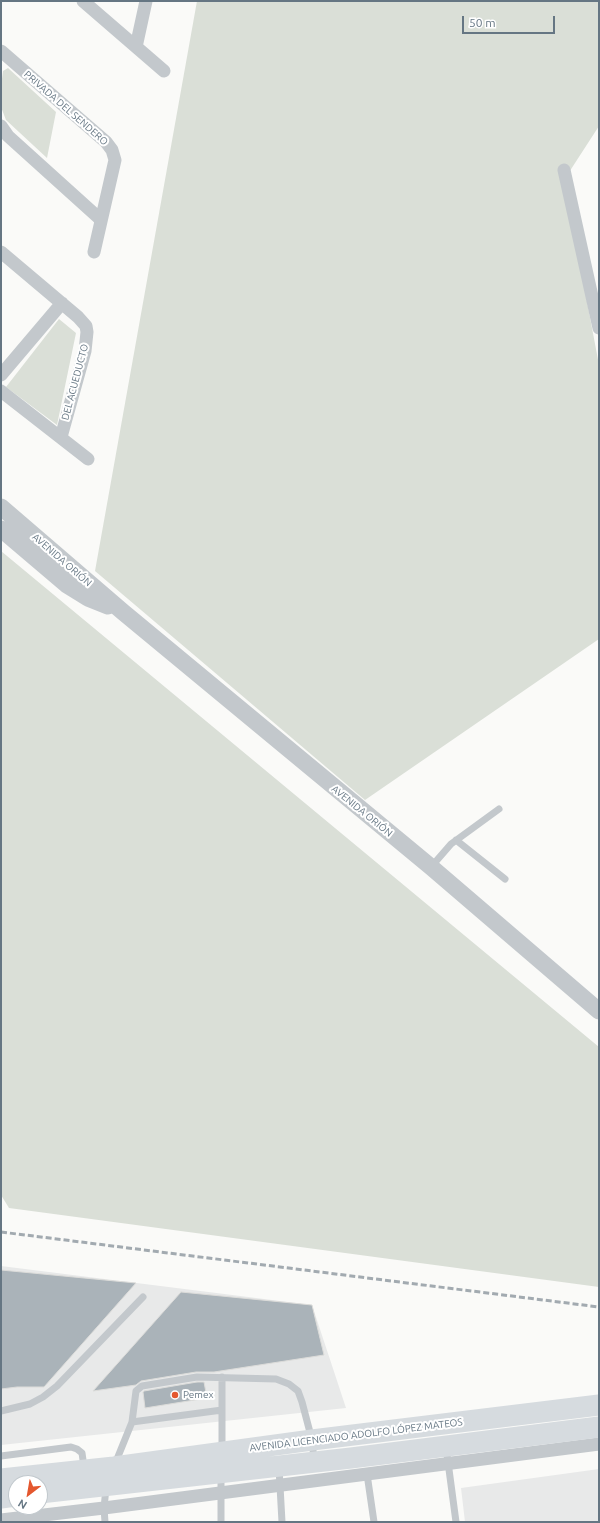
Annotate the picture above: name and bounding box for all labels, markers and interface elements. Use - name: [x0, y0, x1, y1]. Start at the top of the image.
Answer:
- scale bar: [464, 8, 557, 34]
- text: 50 m: [469, 16, 496, 29]
- street label: PRIVADA DEL SENDERO: [21, 68, 111, 148]
- street label: DEL ACUEDUCTO: [59, 343, 91, 421]
- street label: AVENIDA ORIÓN: [30, 531, 94, 589]
- street label: AVENIDA ORIÓN: [329, 783, 395, 839]
- place label: Pemex: [183, 1389, 213, 1401]
- marker: Pemex: [170, 1390, 180, 1400]
- street label: AVENIDA LICENCIADO ADOLFO LÓPEZ MATEOS: [249, 1416, 463, 1454]
- north arrow: [8, 1475, 48, 1515]
- text: N: [16, 1497, 29, 1512]

